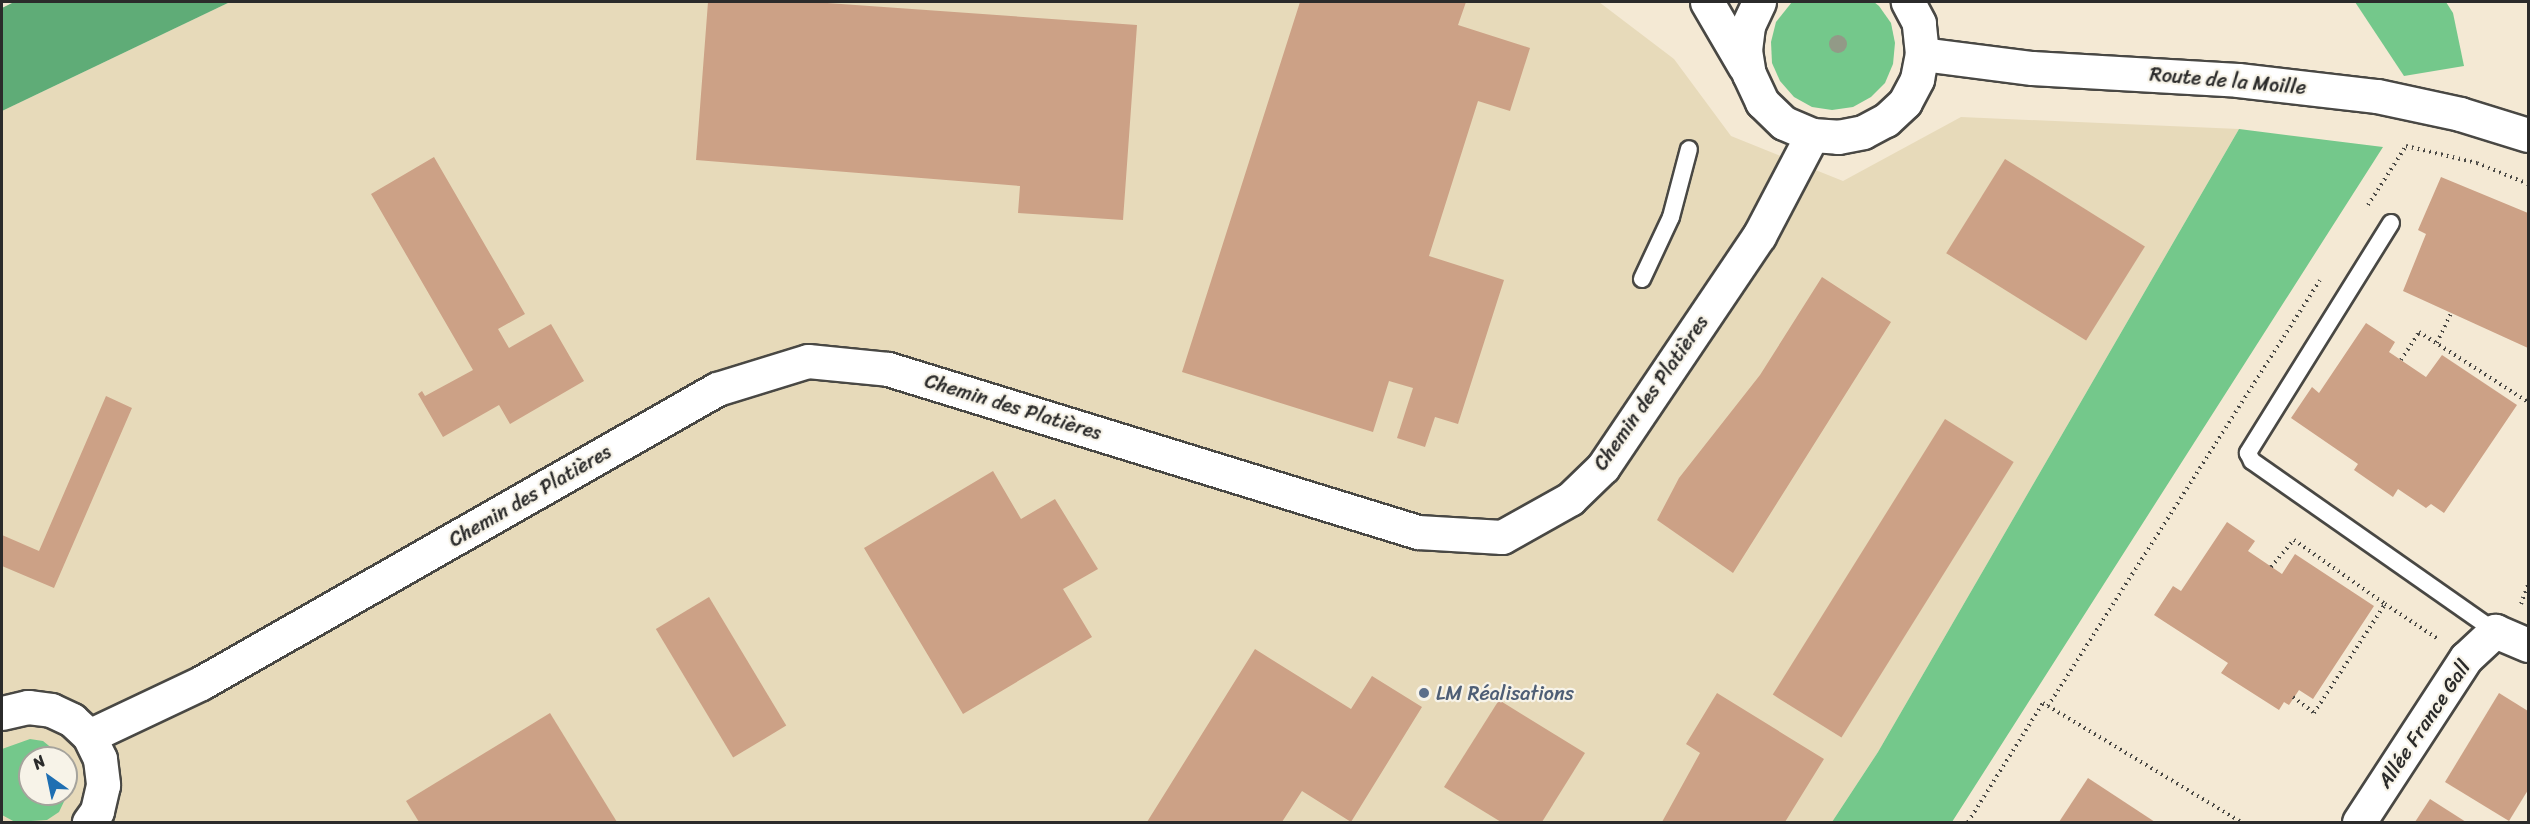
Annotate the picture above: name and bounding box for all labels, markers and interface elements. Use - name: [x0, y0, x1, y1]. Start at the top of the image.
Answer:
- street label: Route de la Moille: [2149, 62, 2307, 100]
- street label: Chemin des Platières: [1588, 310, 1714, 476]
- street label: Chemin des Platières: [921, 369, 1105, 445]
- street label: Chemin des Platières: [444, 439, 616, 553]
- street label: Allée France Gall: [2372, 655, 2476, 793]
- place label: LM Réalisations: [1436, 681, 1574, 705]
- marker: LM Réalisations: [1417, 686, 1431, 700]
- north arrow: [18, 746, 78, 806]
- text: N: [26, 747, 52, 777]

